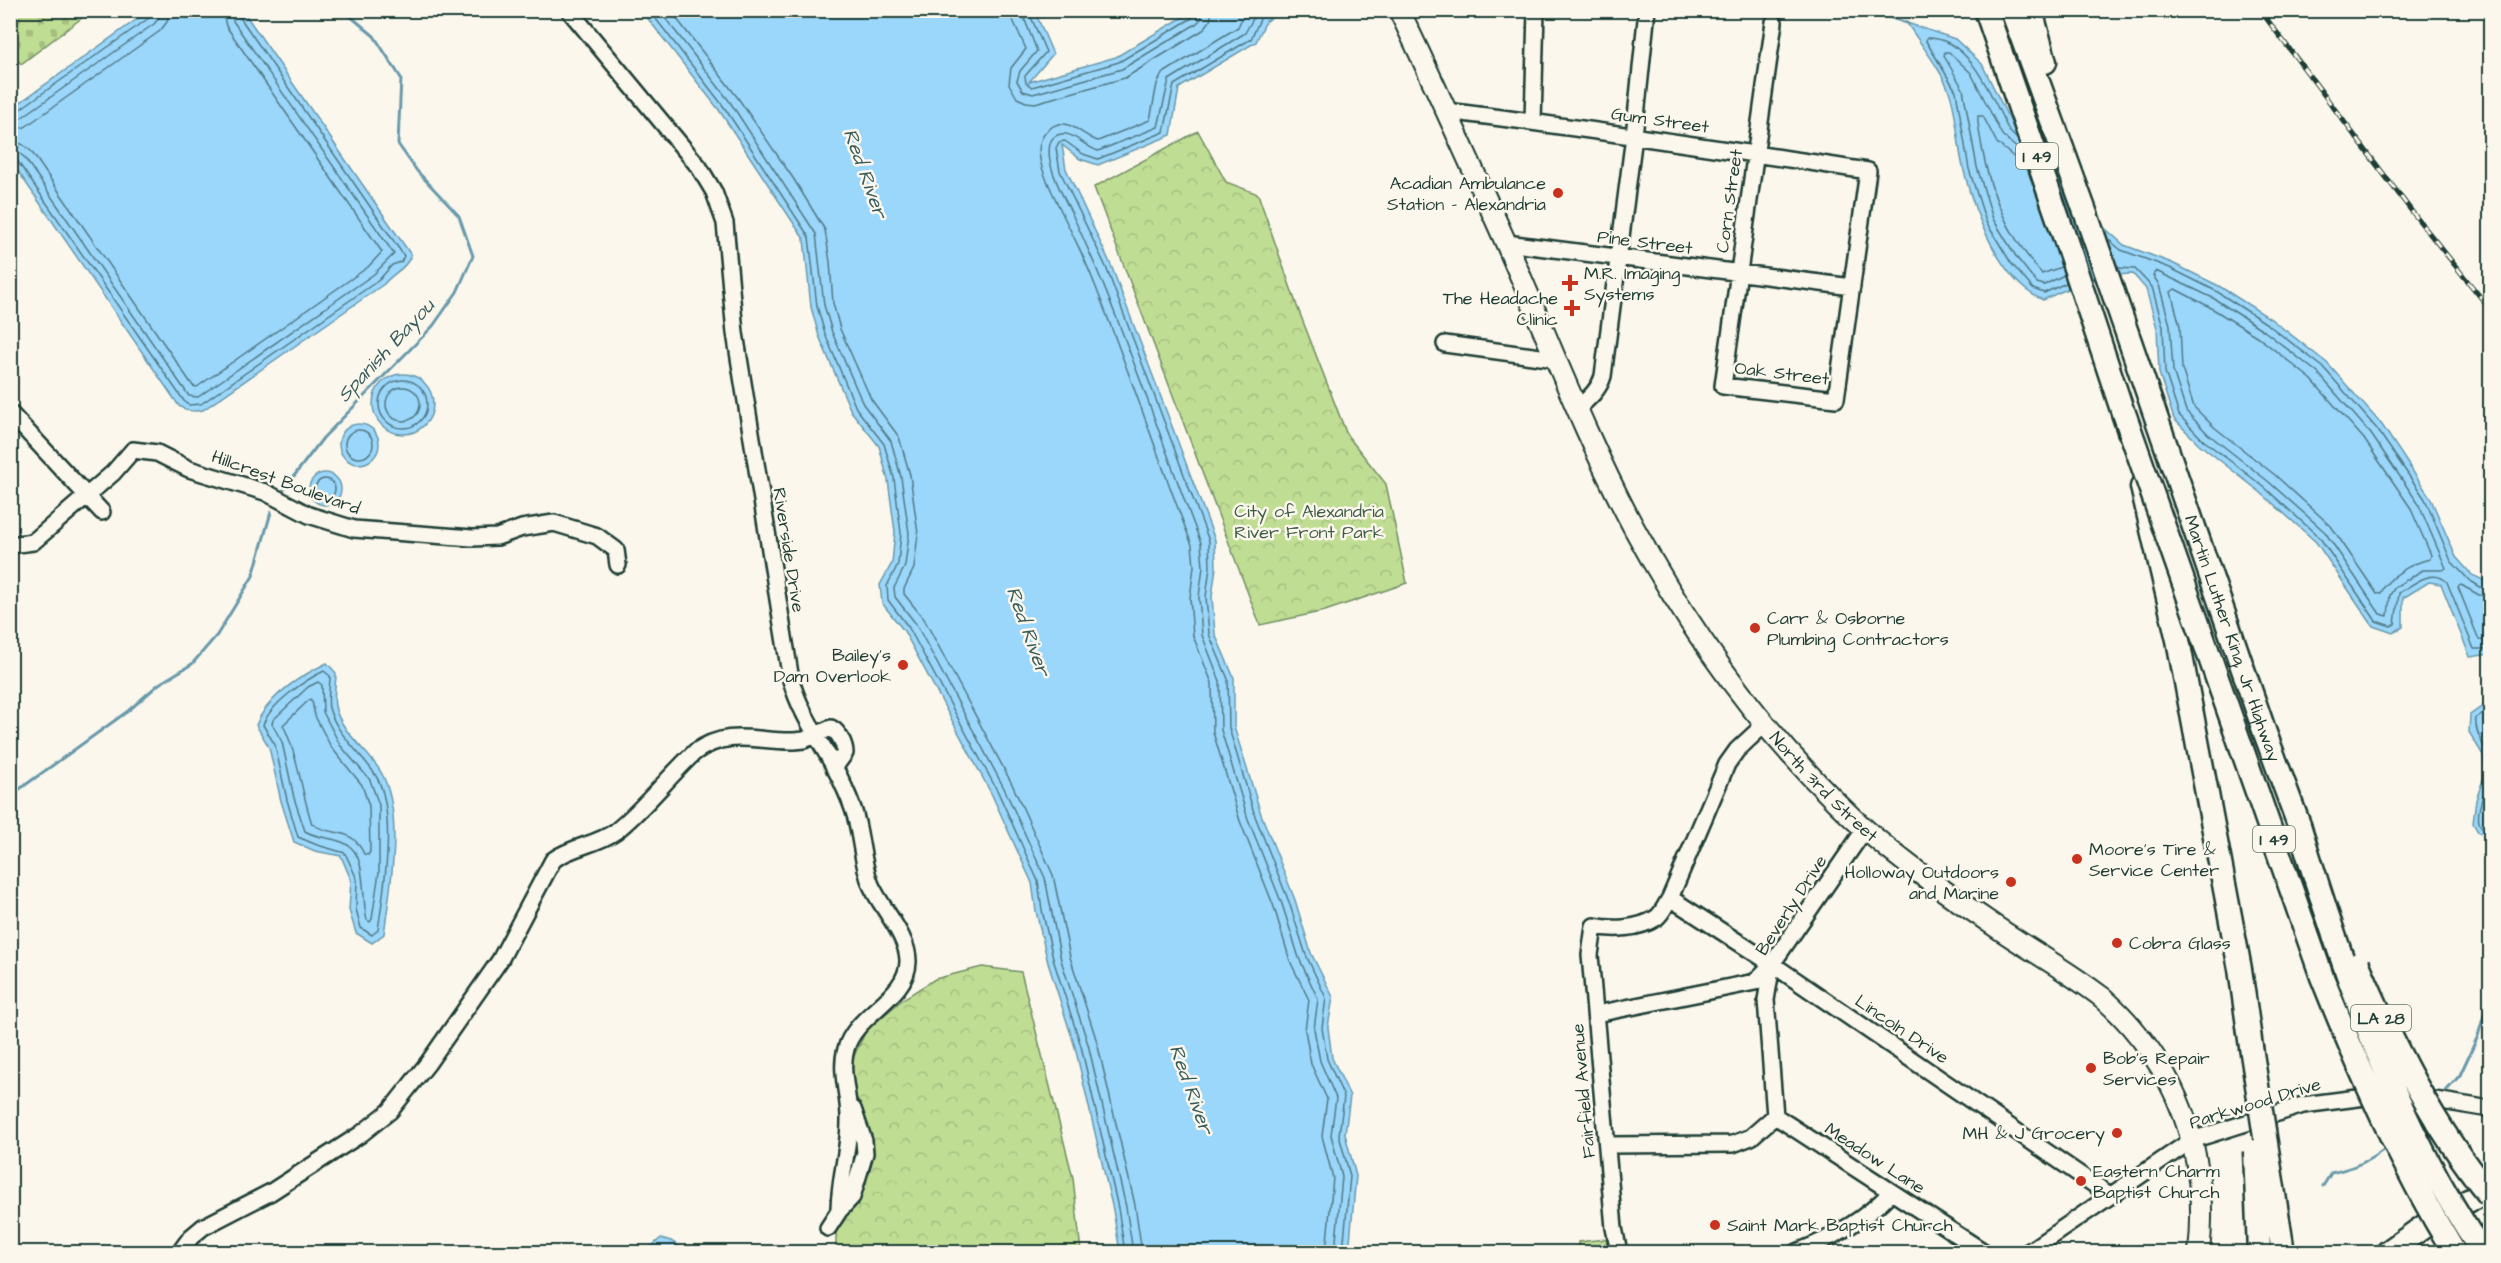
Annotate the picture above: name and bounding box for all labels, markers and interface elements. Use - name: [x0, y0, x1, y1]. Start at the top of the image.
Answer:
- street label: Gum Street: [1609, 101, 1711, 140]
- water label: Red River: [836, 125, 895, 224]
- road number: I 49: [2016, 143, 2058, 169]
- street label: Corn Street: [1710, 147, 1749, 255]
- place label: Acadian Ambulance Station - Alexandria: [1387, 171, 1546, 217]
- marker: Acadian Ambulance Station - Alexandria: [1551, 186, 1565, 200]
- street label: Pine Street: [1596, 224, 1695, 261]
- place label: M.R. Imaging Systems: [1584, 261, 1680, 308]
- marker: M.R. Imaging Systems: [1561, 274, 1579, 292]
- place label: The Headache Clinic: [1443, 286, 1558, 332]
- water label: Spanish Bayou: [331, 292, 443, 409]
- marker: The Headache Clinic: [1563, 299, 1581, 317]
- street label: Oak Street: [1733, 355, 1831, 392]
- street label: Hillcrest Boulevard: [208, 444, 363, 521]
- street label: Riverside Drive: [766, 486, 811, 614]
- park label: City of Alexandria River Front Park: [1234, 499, 1384, 545]
- street label: Martin Luther King, Jr Highway: [2178, 512, 2287, 766]
- water label: Red River: [999, 583, 1058, 682]
- place label: Carr & Osborne Plumbing Contractors: [1767, 606, 1949, 653]
- marker: Carr & Osborne Plumbing Contractors: [1748, 621, 1762, 635]
- place label: Bailey's Dam Overlook: [774, 643, 891, 689]
- marker: Bailey's Dam Overlook: [896, 658, 910, 672]
- street label: North 3rd Street: [1763, 726, 1884, 848]
- road number: I 49: [2253, 826, 2295, 852]
- place label: Moore's Tire & Service Center: [2089, 837, 2219, 883]
- street label: Beverly Drive: [1750, 850, 1834, 961]
- marker: Moore's Tire & Service Center: [2070, 852, 2084, 866]
- place label: Holloway Outdoors and Marine: [1844, 860, 1999, 906]
- marker: Holloway Outdoors and Marine: [2004, 875, 2018, 889]
- place label: Cobra Glass: [2129, 931, 2231, 956]
- marker: Cobra Glass: [2110, 936, 2124, 950]
- street label: Lincoln Drive: [1850, 989, 1954, 1070]
- road number: LA 28: [2351, 1005, 2411, 1031]
- street label: Fairfield Avenue: [1565, 1022, 1602, 1159]
- water label: Red River: [1162, 1041, 1221, 1140]
- place label: Bob's Repair Services: [2103, 1046, 2210, 1092]
- marker: Bob's Repair Services: [2084, 1061, 2098, 1075]
- street label: Parkwood Drive: [2186, 1072, 2324, 1135]
- street label: Meadow Lane: [1820, 1117, 1930, 1200]
- place label: MH & J Grocery: [1963, 1121, 2105, 1147]
- marker: MH & J Grocery: [2110, 1126, 2124, 1140]
- place label: Eastern Charm Baptist Church: [2093, 1159, 2220, 1205]
- marker: Eastern Charm Baptist Church: [2074, 1174, 2088, 1188]
- place label: Saint Mark Baptist Church: [1727, 1213, 1953, 1238]
- marker: Saint Mark Baptist Church: [1708, 1218, 1722, 1232]

